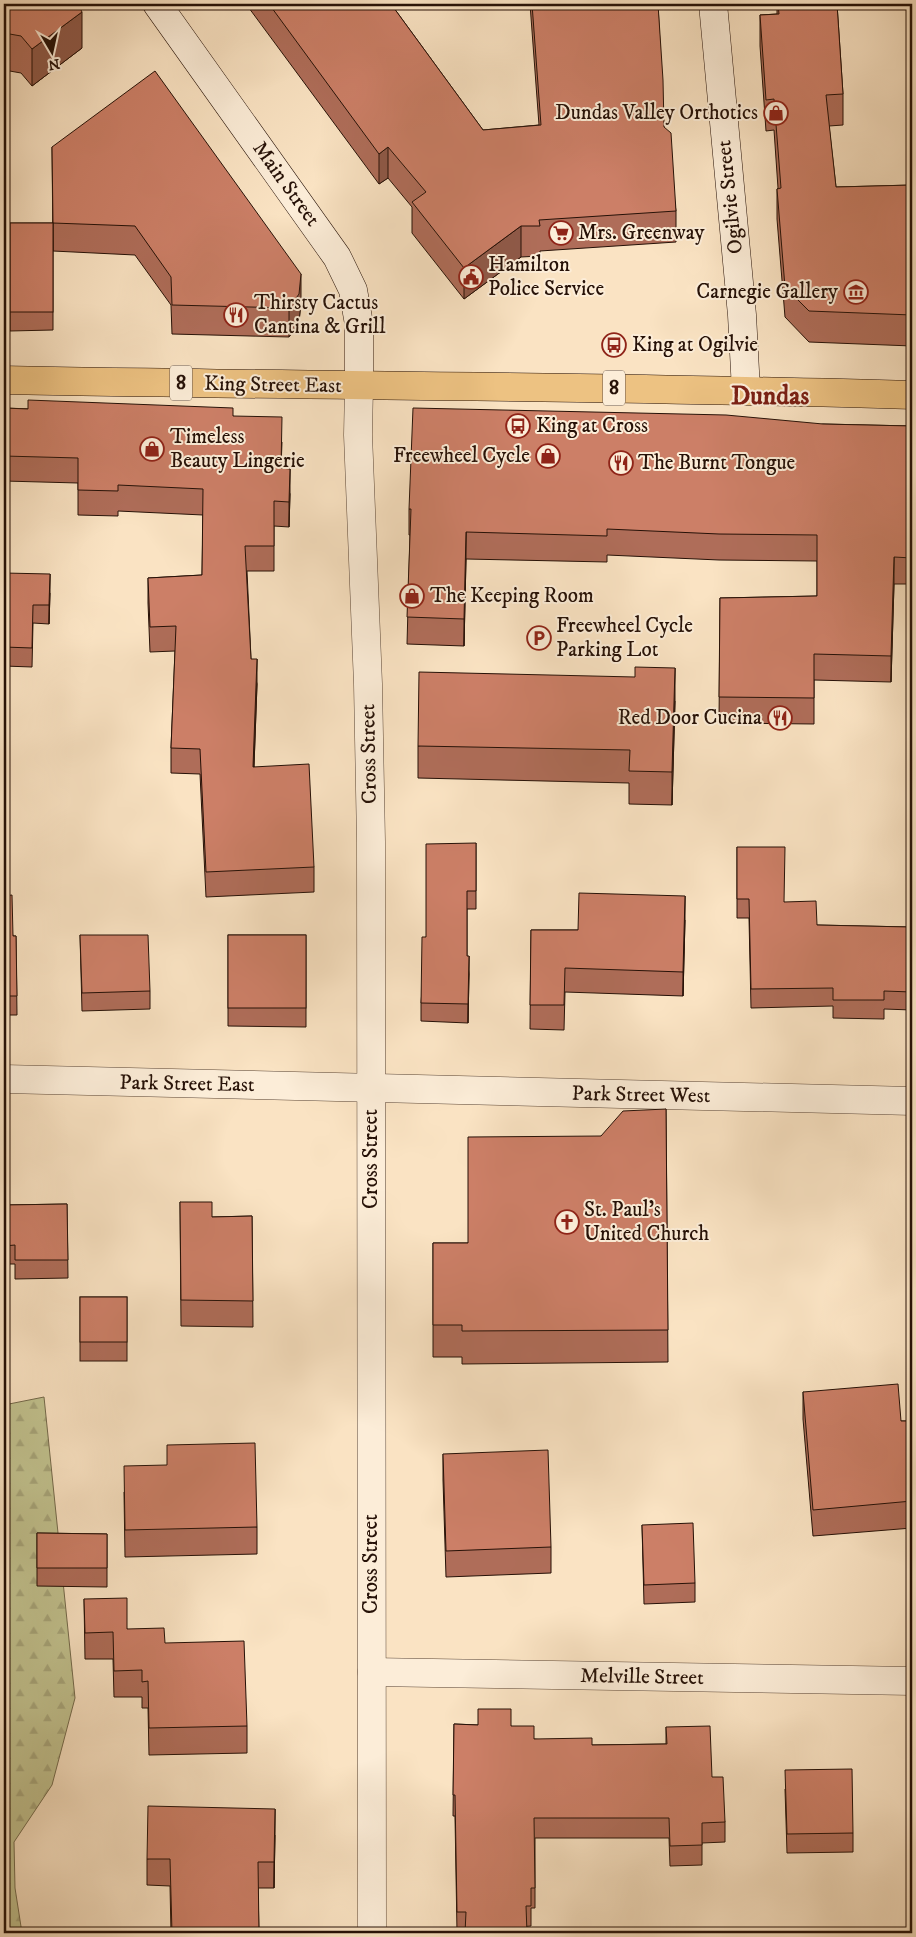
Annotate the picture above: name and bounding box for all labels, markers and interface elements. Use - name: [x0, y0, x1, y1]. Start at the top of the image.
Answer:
- north arrow: [28, 28, 78, 78]
- text: N: [46, 54, 61, 74]
- place label: Dundas Valley Orthotics: [555, 100, 758, 126]
- shop icon: Dundas Valley Orthotics: [763, 100, 789, 126]
- street label: Main Street: [246, 136, 326, 232]
- street label: Ogilvie Street: [711, 139, 749, 255]
- supermarket icon: Mrs. Greenway: [548, 220, 574, 246]
- place label: Mrs. Greenway: [578, 220, 705, 246]
- place label: Hamilton Police Service: [488, 252, 604, 302]
- public building icon: Hamilton Police Service: [458, 264, 484, 290]
- place label: Carnegie Gallery: [696, 279, 839, 305]
- museum icon: Carnegie Gallery: [843, 279, 869, 305]
- place label: Thirsty Cactus Cantina & Grill: [254, 290, 386, 340]
- restaurant icon: Thirsty Cactus Cantina & Grill: [223, 302, 249, 328]
- bus stop icon: King at Ogilvie: [601, 332, 627, 358]
- place label: King at Ogilvie: [632, 332, 758, 358]
- road number: 8: [170, 366, 192, 400]
- road number: 8: [603, 370, 625, 406]
- street label: King Street East: [204, 371, 342, 399]
- district label: Dundas: [731, 380, 809, 413]
- bus stop icon: King at Cross: [505, 413, 531, 439]
- place label: King at Cross: [536, 413, 648, 439]
- place label: Timeless Beauty Lingerie: [170, 424, 305, 474]
- shop icon: Timeless Beauty Lingerie: [139, 436, 165, 462]
- place label: Freewheel Cycle: [393, 443, 530, 469]
- shop icon: Freewheel Cycle: [535, 443, 561, 469]
- restaurant icon: The Burnt Tongue: [608, 450, 634, 476]
- place label: The Burnt Tongue: [638, 450, 796, 476]
- shop icon: The Keeping Room: [399, 583, 425, 609]
- place label: The Keeping Room: [430, 583, 594, 609]
- place label: Freewheel Cycle Parking Lot: [556, 613, 693, 663]
- parking icon: Freewheel Cycle Parking Lot: [526, 625, 552, 651]
- street label: Cross Street: [355, 703, 383, 804]
- place label: Red Door Cucina: [618, 705, 762, 731]
- restaurant icon: Red Door Cucina: [767, 705, 793, 731]
- street label: Park Street East: [119, 1070, 255, 1098]
- street label: Park Street West: [571, 1081, 711, 1109]
- street label: Cross Street: [358, 1109, 384, 1209]
- place label: St. Paul's United Church: [584, 1197, 709, 1247]
- church icon: St. Paul's United Church: [554, 1209, 580, 1235]
- street label: Cross Street: [358, 1514, 384, 1614]
- street label: Melville Street: [580, 1663, 704, 1691]

